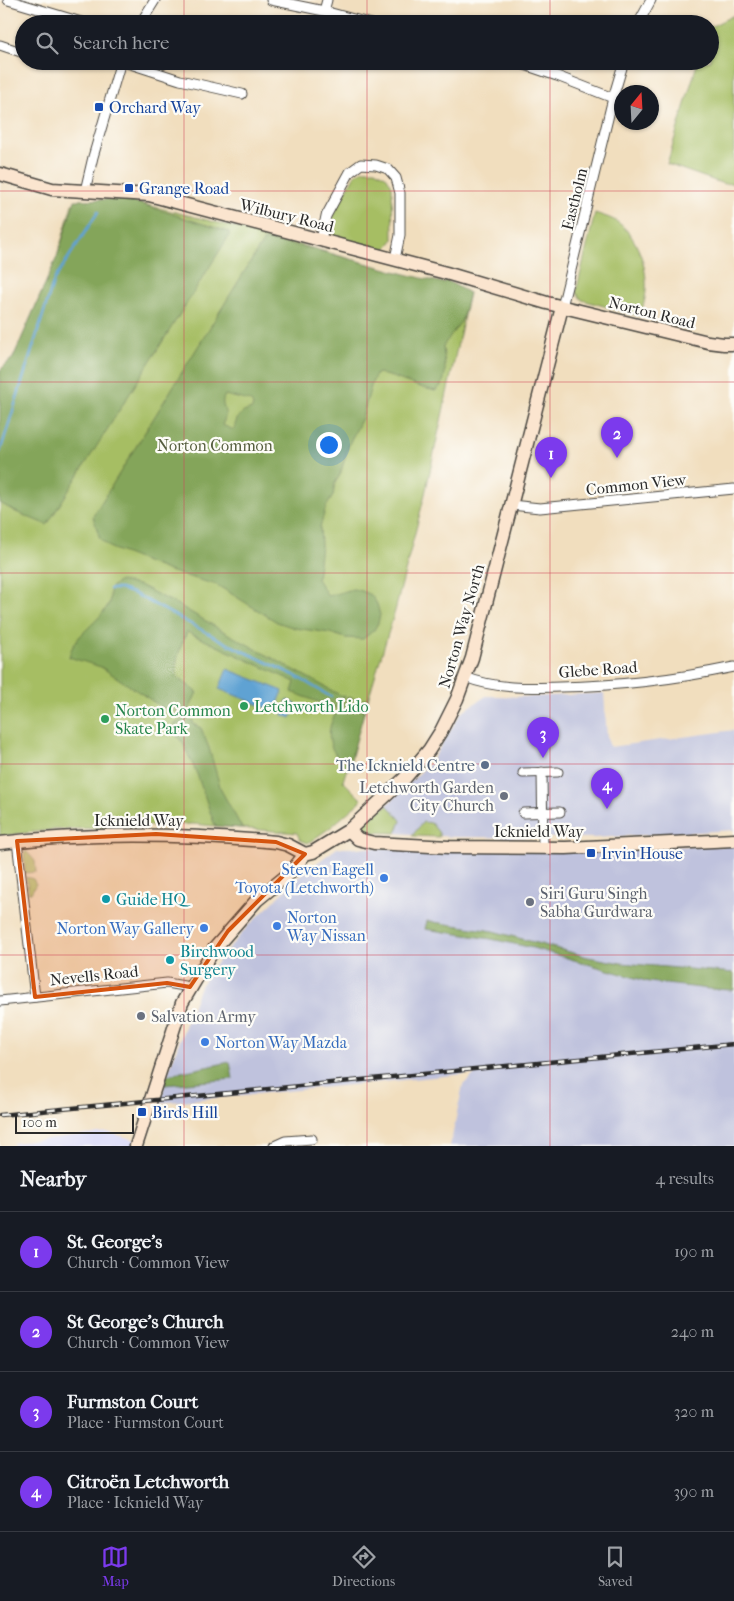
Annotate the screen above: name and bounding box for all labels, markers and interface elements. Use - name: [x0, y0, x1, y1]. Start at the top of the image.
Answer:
- search box: [15, 15, 719, 70]
- icon: search: [33, 29, 61, 57]
- text: Search here: [73, 32, 169, 54]
- north arrow: [614, 85, 659, 130]
- place label: Orchard Way: [109, 98, 201, 117]
- marker: Orchard Way: [93, 101, 105, 113]
- street label: Eastholm: [558, 165, 592, 232]
- place label: Grange Road: [139, 179, 230, 198]
- marker: Grange Road: [123, 182, 135, 194]
- street label: Wilbury Road: [237, 194, 336, 236]
- street label: Norton Road: [607, 293, 698, 333]
- pin: 2: [601, 417, 633, 458]
- your location: [316, 432, 342, 458]
- park label: Norton Common: [157, 436, 274, 455]
- pin: 1: [535, 437, 567, 478]
- street label: Common View: [585, 470, 688, 499]
- street label: Norton Way North: [435, 562, 488, 690]
- street label: Glebe Road: [558, 657, 638, 682]
- place label: Letchworth Lido: [254, 697, 369, 716]
- marker: Letchworth Lido: [238, 700, 250, 712]
- place label: Norton Common Skate Park: [115, 701, 232, 738]
- marker: Norton Common Skate Park: [99, 713, 111, 725]
- pin: 3: [527, 717, 559, 758]
- place label: The Icknield Centre: [336, 756, 475, 775]
- marker: The Icknield Centre: [479, 759, 491, 771]
- pin: 4: [591, 768, 623, 809]
- place label: Letchworth Garden City Church: [359, 778, 495, 815]
- marker: Letchworth Garden City Church: [498, 790, 510, 802]
- street label: Icknield Way: [94, 811, 184, 830]
- street label: Icknield Way: [494, 822, 584, 841]
- place label: Irvin House: [601, 844, 683, 863]
- marker: Irvin House: [585, 847, 597, 859]
- place label: Steven Eagell Toyota (Letchworth): [235, 860, 375, 897]
- marker: Steven Eagell Toyota (Letchworth): [378, 872, 390, 884]
- place label: Siri Guru Singh Sabha Gurdwara: [540, 884, 653, 921]
- place label: Guide HQ: [116, 890, 191, 909]
- marker: Guide HQ: [100, 893, 112, 905]
- marker: Siri Guru Singh Sabha Gurdwara: [524, 896, 536, 908]
- place label: Norton Way Nissan: [286, 908, 367, 945]
- place label: Norton Way Gallery: [56, 919, 194, 938]
- marker: Norton Way Nissan: [271, 920, 283, 932]
- marker: Norton Way Gallery: [198, 922, 210, 934]
- place label: Birchwood Surgery: [180, 942, 254, 979]
- marker: Birchwood Surgery: [164, 954, 176, 966]
- street label: Nevells Road: [49, 961, 140, 990]
- place label: Salvation Army: [151, 1007, 256, 1026]
- marker: Salvation Army: [135, 1010, 147, 1022]
- place label: Norton Way Mazda: [215, 1033, 348, 1052]
- marker: Norton Way Mazda: [199, 1036, 211, 1048]
- place label: Birds Hill: [152, 1103, 219, 1122]
- marker: Birds Hill: [136, 1106, 148, 1118]
- scale bar: [15, 1111, 134, 1134]
- text: 100 m: [22, 1114, 57, 1131]
- text: Nearby: [20, 1167, 86, 1191]
- text: 4 results: [656, 1169, 714, 1188]
- text: St. George's: [67, 1231, 162, 1253]
- text: 1: [33, 1242, 39, 1261]
- text: 190 m: [674, 1242, 714, 1261]
- text: Church · Common View: [67, 1253, 229, 1272]
- text: St George's Church: [67, 1311, 224, 1333]
- text: 2: [32, 1322, 40, 1341]
- text: 240 m: [671, 1322, 714, 1341]
- text: Church · Common View: [67, 1333, 229, 1352]
- text: Furmston Court: [67, 1391, 198, 1413]
- text: 3: [33, 1402, 39, 1421]
- text: 320 m: [674, 1402, 714, 1421]
- text: Place · Furmston Court: [67, 1413, 224, 1432]
- text: Citroën Letchworth: [67, 1471, 229, 1493]
- text: 4: [31, 1482, 41, 1501]
- text: 390 m: [673, 1482, 714, 1501]
- text: Place · Icknield Way: [67, 1493, 203, 1512]
- tab: Map: [101, 1543, 129, 1590]
- tab: Directions: [332, 1543, 395, 1590]
- tab: Saved: [598, 1543, 633, 1590]

